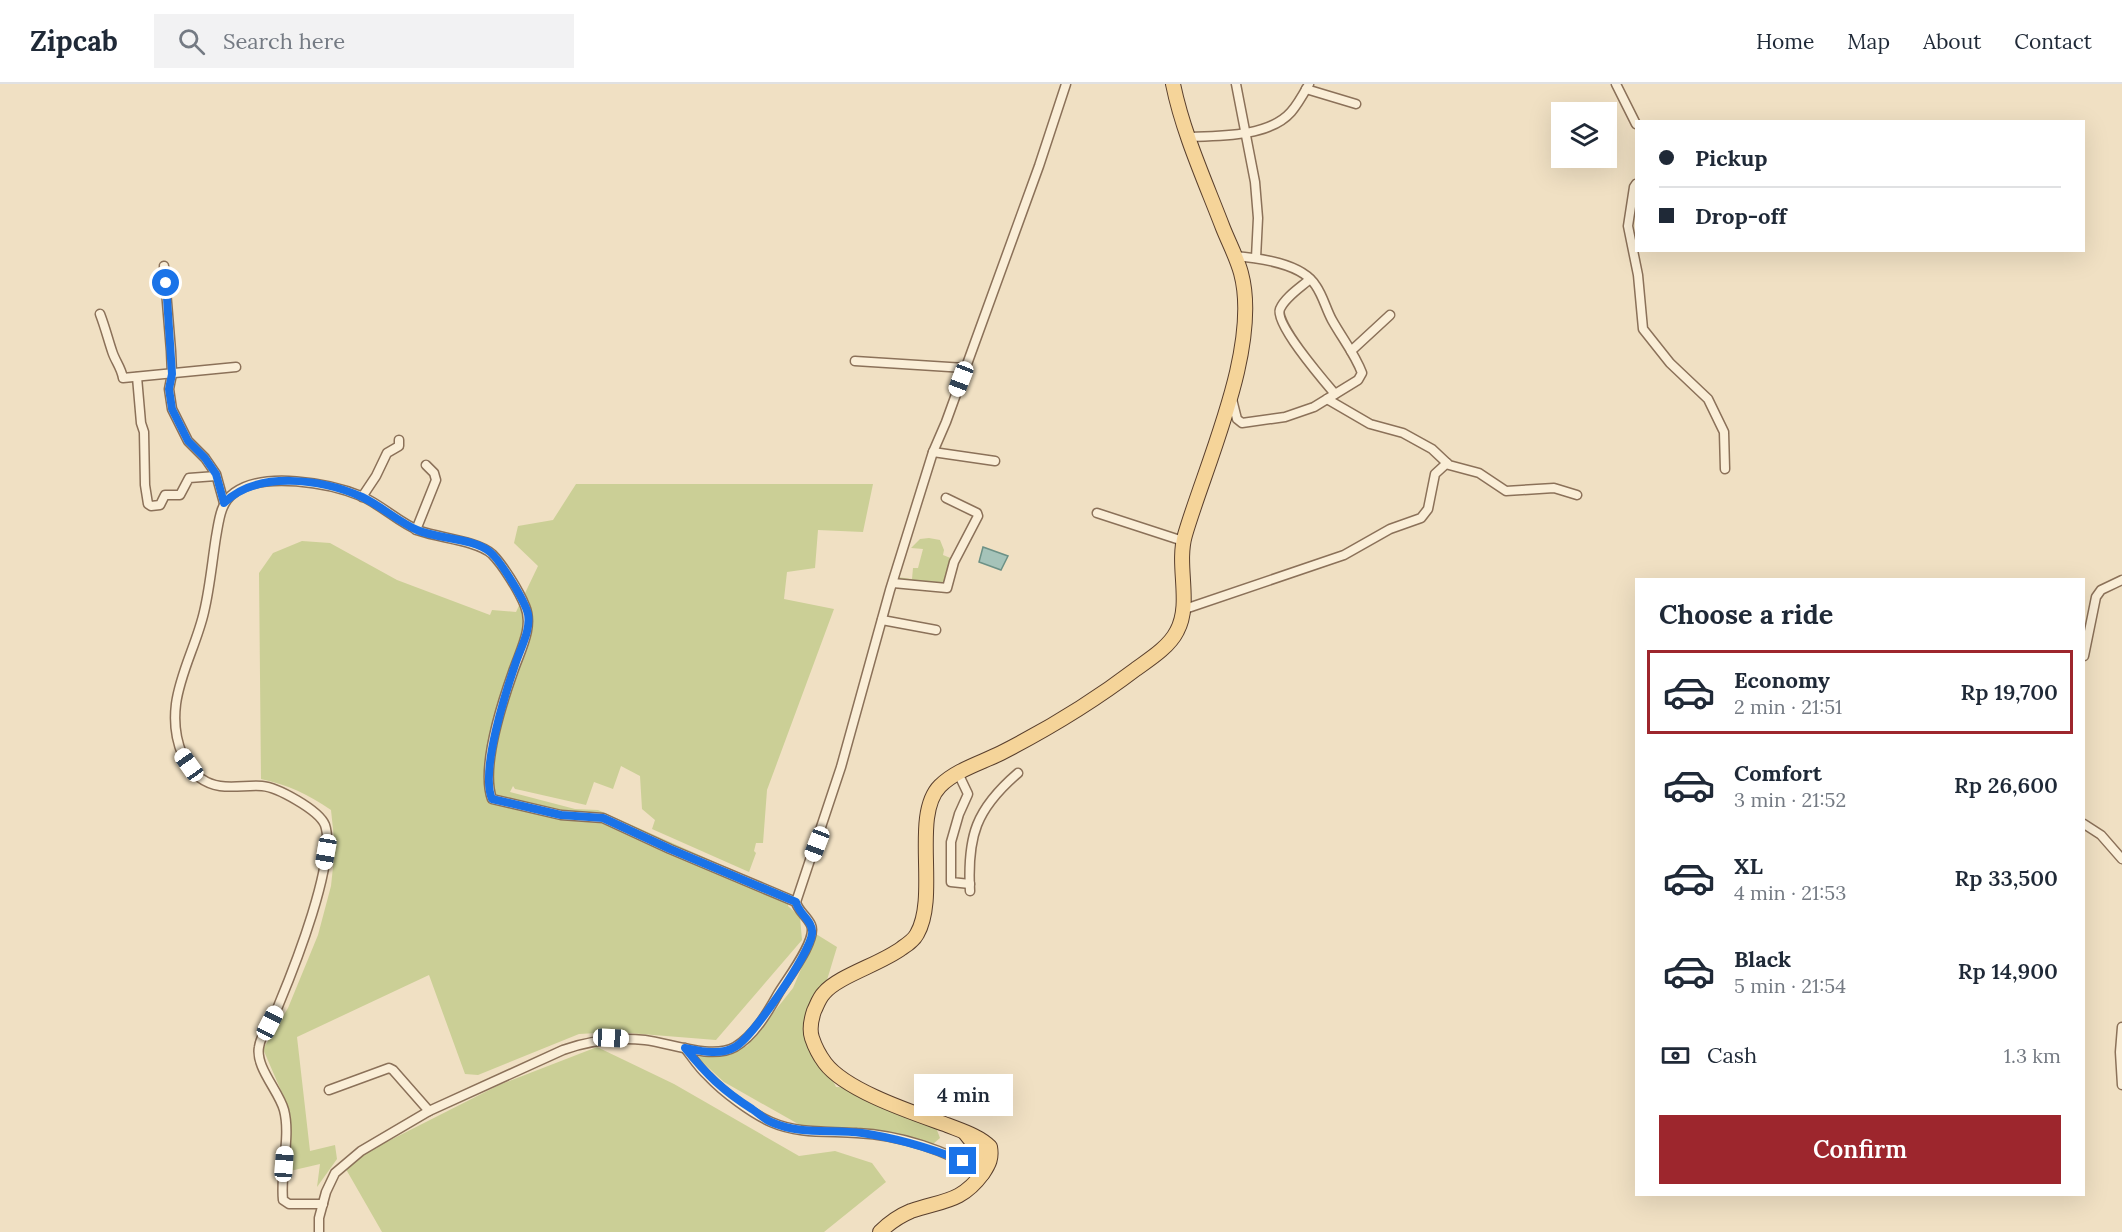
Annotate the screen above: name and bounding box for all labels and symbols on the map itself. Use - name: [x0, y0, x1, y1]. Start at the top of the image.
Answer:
- route start: [152, 269, 179, 296]
- car: [946, 359, 976, 399]
- car: [171, 745, 207, 785]
- car: [802, 824, 832, 864]
- car: [314, 833, 338, 871]
- car: [254, 1003, 286, 1043]
- car: [593, 1028, 629, 1048]
- callout: 4 min: [914, 1074, 1012, 1116]
- car: [274, 1145, 294, 1183]
- route end: [949, 1147, 976, 1174]

